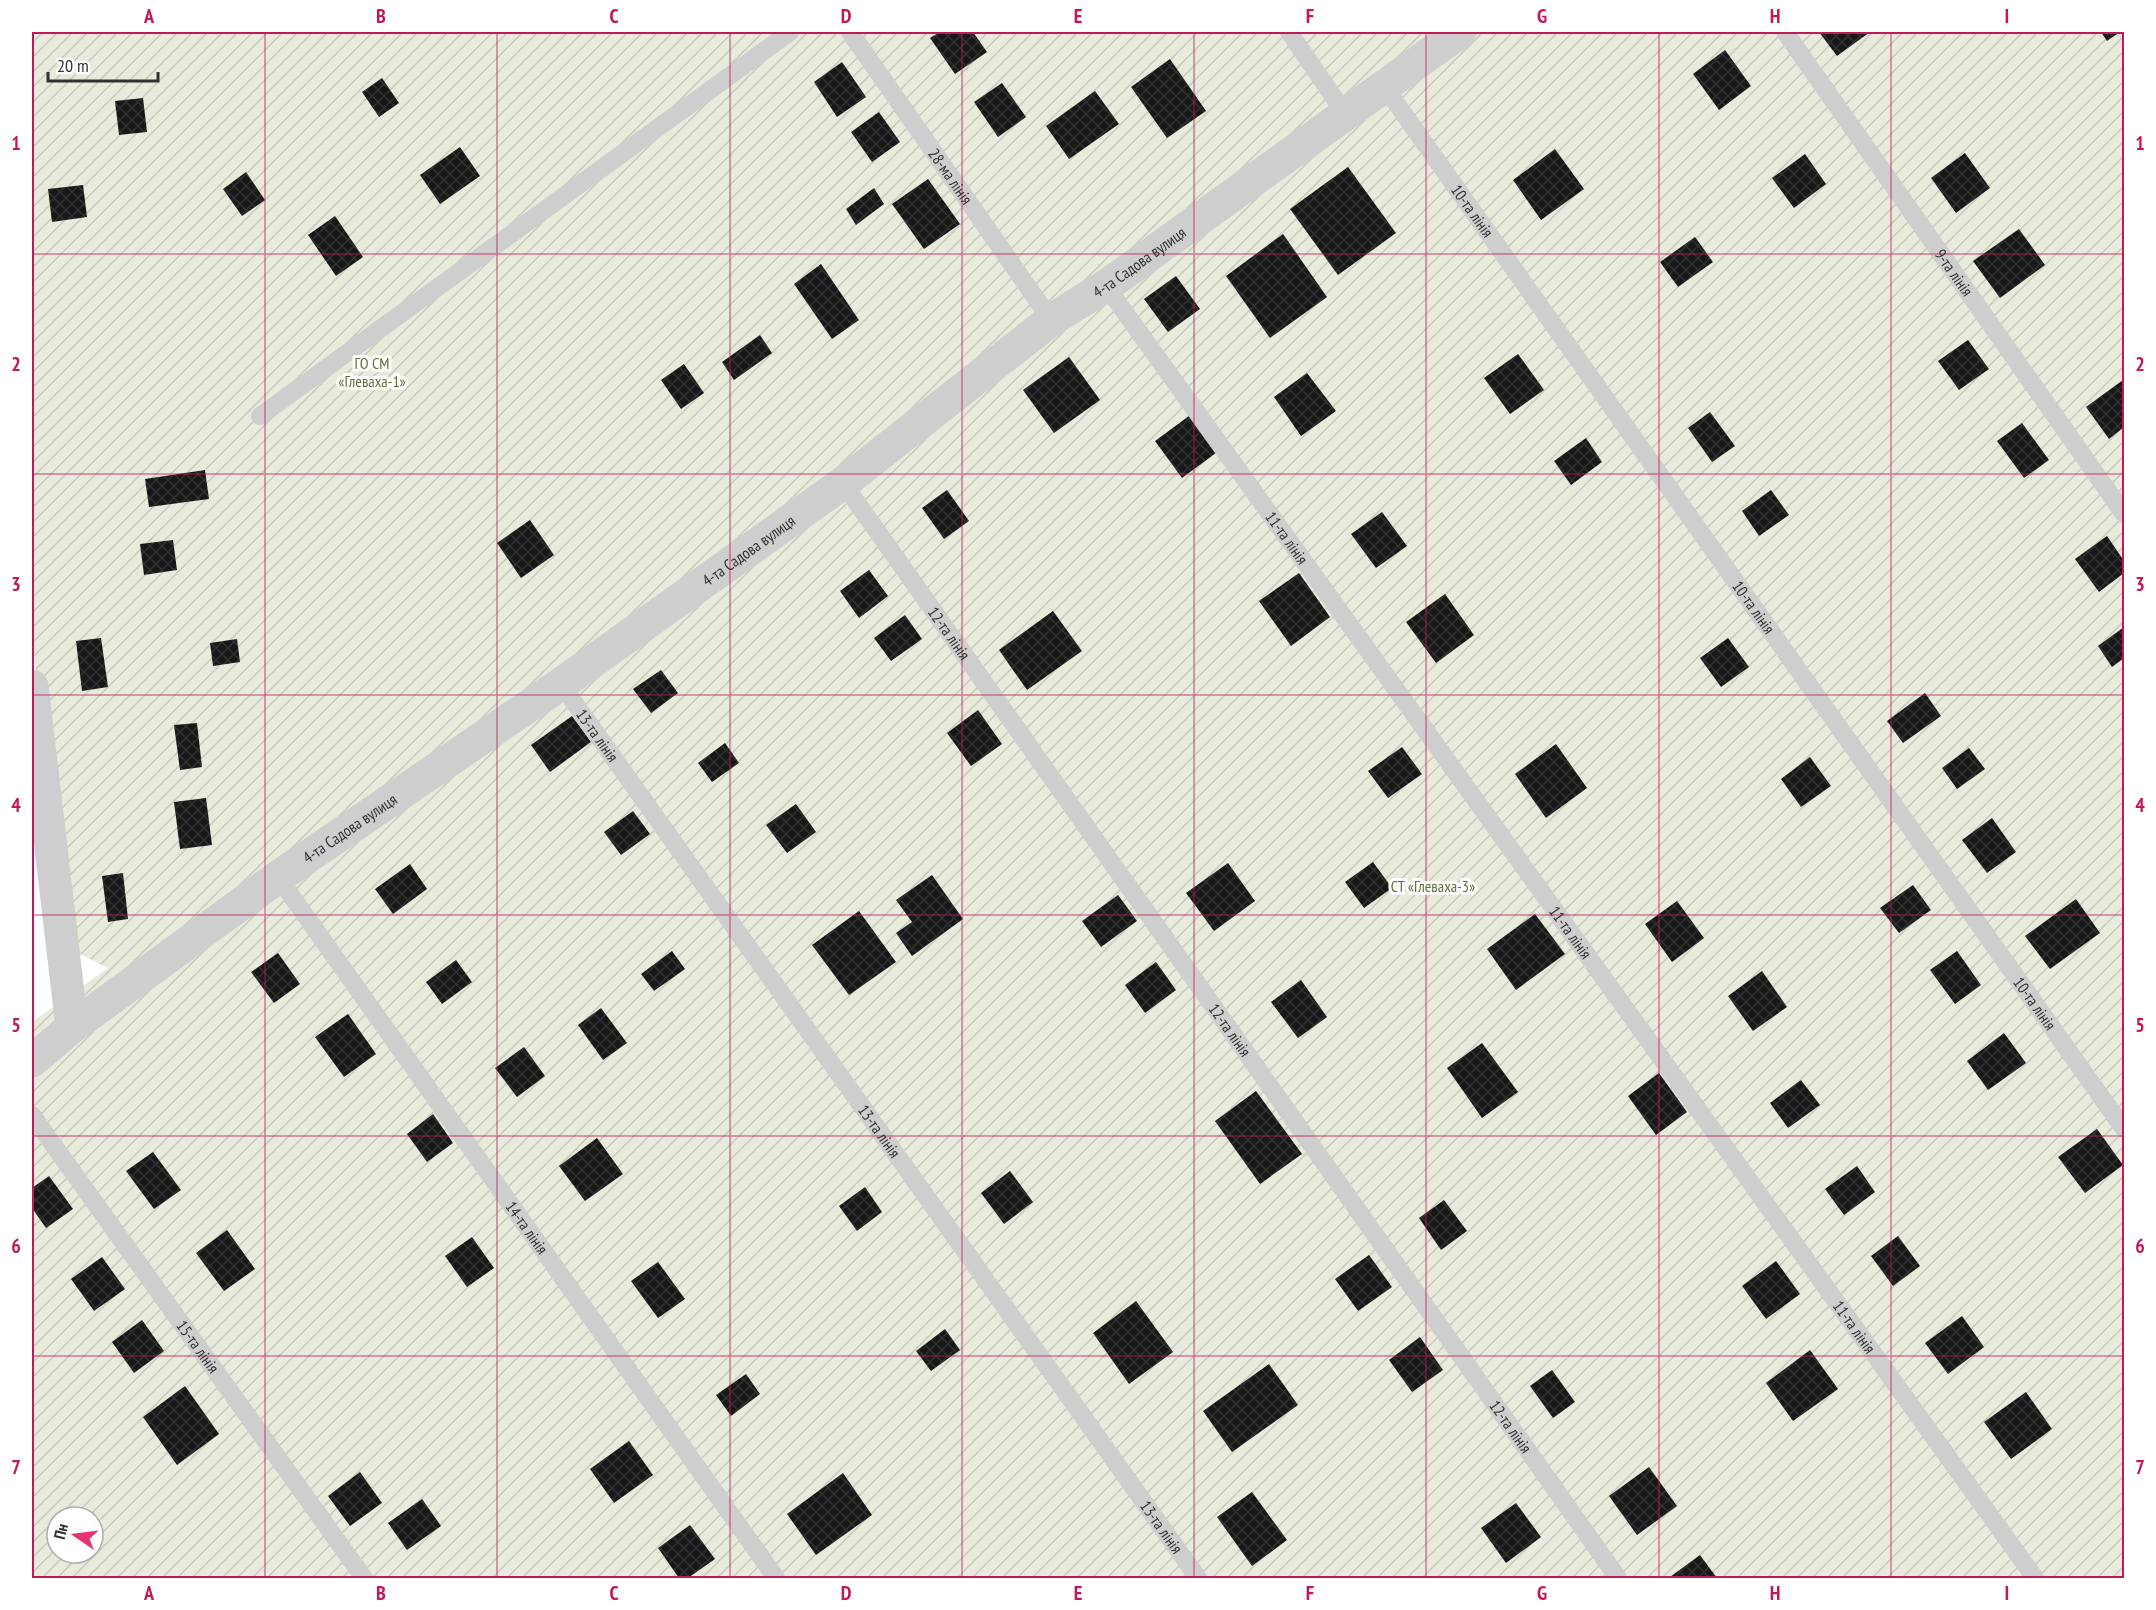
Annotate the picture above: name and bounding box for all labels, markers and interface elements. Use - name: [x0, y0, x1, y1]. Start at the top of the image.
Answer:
- text: A: [143, 3, 155, 29]
- text: B: [376, 3, 386, 29]
- text: C: [609, 3, 619, 29]
- text: D: [841, 3, 852, 29]
- text: E: [1074, 3, 1082, 29]
- text: F: [1306, 3, 1314, 29]
- text: G: [1537, 3, 1547, 29]
- text: H: [1770, 3, 1780, 29]
- text: I: [2005, 3, 2009, 29]
- scale bar: [48, 45, 158, 83]
- text: 20 m: [57, 54, 89, 77]
- text: 1: [11, 130, 21, 156]
- text: 1: [2135, 130, 2145, 156]
- street label: 28-ма лінія: [924, 144, 977, 208]
- street label: 10-та лінія: [1447, 180, 1498, 241]
- street label: 4-та Садова вулиця: [1089, 222, 1190, 302]
- street label: 9-та лінія: [1931, 245, 1978, 300]
- text: 2: [11, 351, 21, 377]
- text: 2: [2135, 351, 2145, 377]
- park label: ГО СМ «Глеваха-1»: [338, 353, 406, 391]
- street label: 11-та лінія: [1261, 507, 1313, 568]
- street label: 4-та Садова вулиця: [698, 510, 799, 590]
- text: 3: [11, 571, 21, 597]
- text: 3: [2135, 571, 2145, 597]
- street label: 10-та лінія: [1728, 577, 1779, 638]
- street label: 12-та лінія: [924, 603, 975, 664]
- street label: 13-та лінія: [572, 705, 623, 766]
- street label: 4-та Садова вулиця: [299, 789, 401, 867]
- text: 4: [11, 792, 21, 818]
- text: 4: [2135, 792, 2145, 818]
- park label: СТ «Глеваха-3»: [1391, 876, 1475, 896]
- street label: 11-та лінія: [1545, 902, 1596, 963]
- street label: 10-та лінія: [2009, 973, 2061, 1034]
- street label: 12-та лінія: [1204, 999, 1256, 1060]
- text: 5: [11, 1012, 21, 1038]
- text: 5: [2135, 1012, 2145, 1038]
- street label: 13-та лінія: [854, 1101, 905, 1162]
- street label: 14-та лінія: [501, 1197, 553, 1258]
- text: 6: [11, 1233, 21, 1259]
- text: 6: [2135, 1233, 2145, 1259]
- street label: 11-та лінія: [1829, 1297, 1880, 1357]
- street label: 15-та лінія: [172, 1316, 224, 1377]
- street label: 12-та лінія: [1485, 1396, 1536, 1457]
- text: 7: [11, 1454, 21, 1480]
- text: 7: [2135, 1454, 2145, 1480]
- street label: 13-та лінія: [1136, 1497, 1187, 1557]
- north arrow: [45, 1505, 105, 1565]
- text: Пн: [49, 1521, 72, 1541]
- text: A: [143, 1580, 155, 1606]
- text: B: [376, 1580, 386, 1606]
- text: C: [609, 1580, 619, 1606]
- text: D: [841, 1580, 852, 1606]
- text: E: [1074, 1580, 1082, 1606]
- text: F: [1306, 1580, 1314, 1606]
- text: G: [1537, 1580, 1547, 1606]
- text: H: [1770, 1580, 1780, 1606]
- text: I: [2005, 1580, 2009, 1606]

